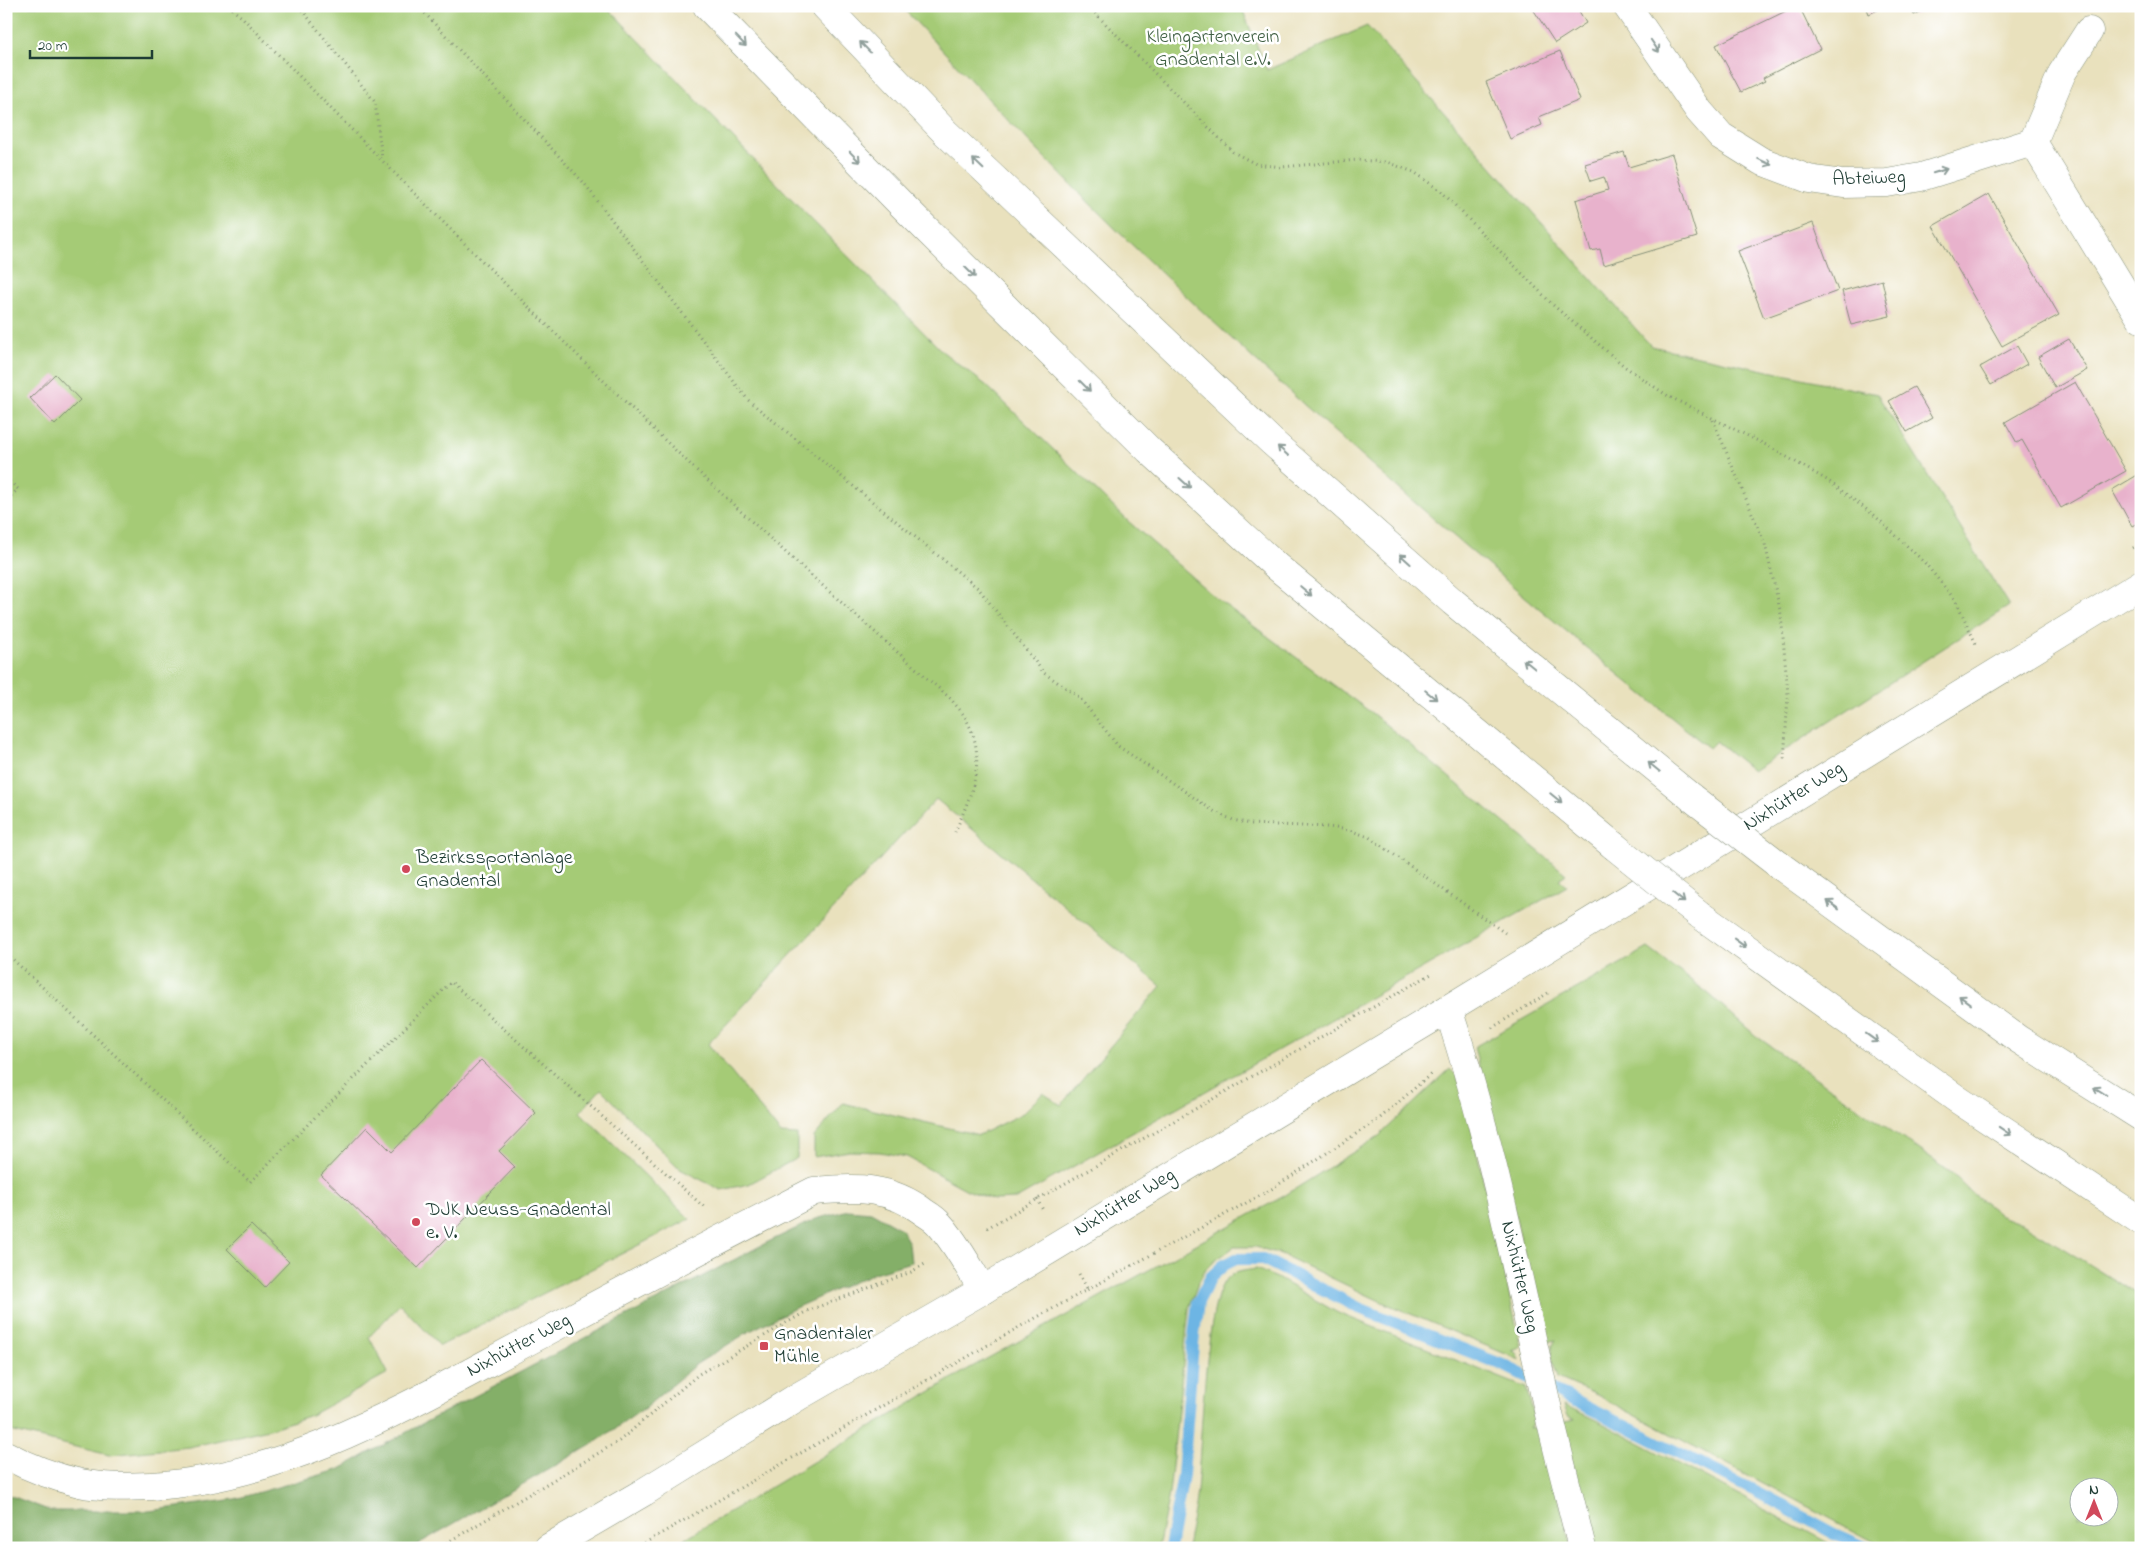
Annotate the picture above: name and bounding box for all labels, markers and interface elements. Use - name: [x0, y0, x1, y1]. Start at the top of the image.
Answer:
- park label: Kleingartenverein Gnadental e.V.: [1147, 23, 1280, 75]
- scale bar: [30, 28, 152, 60]
- text: 20 m: [38, 35, 68, 57]
- one-way arrow: [735, 35, 747, 47]
- one-way arrow: [1650, 39, 1660, 53]
- one-way arrow: [859, 42, 871, 54]
- one-way arrow: [849, 151, 861, 163]
- one-way arrow: [1757, 157, 1772, 167]
- one-way arrow: [972, 158, 984, 170]
- street label: Abteiweg: [1832, 163, 1906, 196]
- one-way arrow: [1932, 166, 1948, 176]
- one-way arrow: [963, 266, 976, 278]
- one-way arrow: [1079, 380, 1091, 393]
- one-way arrow: [1276, 445, 1289, 457]
- one-way arrow: [1179, 477, 1191, 489]
- one-way arrow: [1398, 553, 1411, 565]
- one-way arrow: [1299, 585, 1312, 596]
- one-way arrow: [1522, 658, 1535, 669]
- one-way arrow: [1424, 690, 1437, 701]
- street label: Nixhütter Weg: [1738, 754, 1851, 840]
- one-way arrow: [1648, 762, 1661, 773]
- one-way arrow: [1550, 793, 1563, 804]
- place label: Bezirkssportanlage Gnadental: [415, 844, 573, 896]
- marker: Bezirkssportanlage Gnadental: [400, 863, 412, 875]
- one-way arrow: [1672, 893, 1686, 903]
- one-way arrow: [1826, 900, 1840, 910]
- one-way arrow: [1733, 938, 1747, 948]
- one-way arrow: [1958, 995, 1972, 1006]
- one-way arrow: [1865, 1033, 1879, 1043]
- one-way arrow: [2093, 1085, 2107, 1095]
- one-way arrow: [1998, 1126, 2012, 1136]
- street label: Nixhütter Weg: [1069, 1161, 1182, 1246]
- place label: DJK Neuss-Gnadental e. V.: [425, 1196, 611, 1248]
- marker: DJK Neuss-Gnadental e. V.: [410, 1216, 422, 1228]
- street label: Nixhütter Weg: [1491, 1218, 1546, 1336]
- street label: Nixhütter Weg: [462, 1306, 577, 1386]
- place label: Gnadentaler Mühle: [774, 1320, 874, 1372]
- marker: Gnadentaler Mühle: [758, 1340, 770, 1352]
- north arrow: [2070, 1476, 2120, 1526]
- text: N: [2089, 1480, 2099, 1501]

